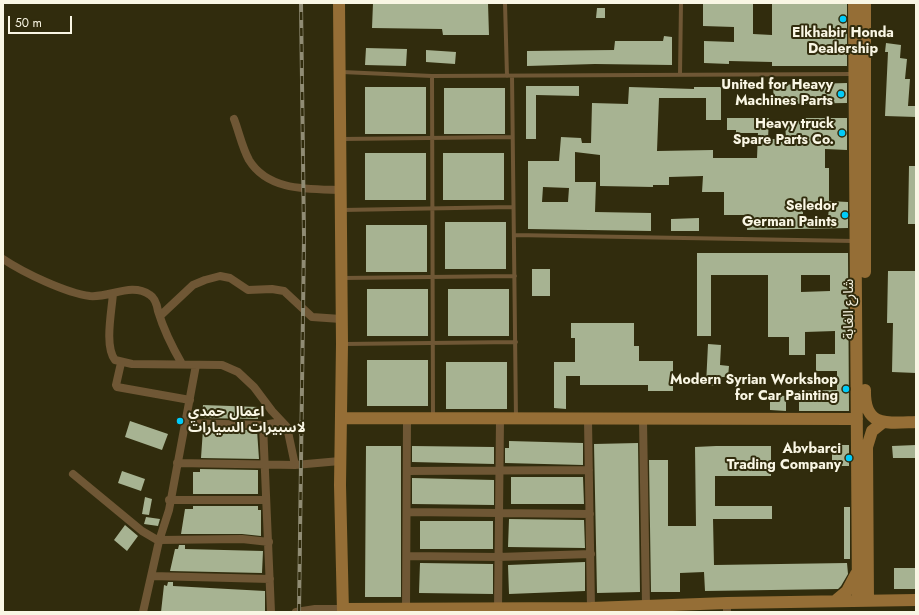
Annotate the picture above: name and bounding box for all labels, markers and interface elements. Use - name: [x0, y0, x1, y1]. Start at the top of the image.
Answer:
- scale bar: [10, 8, 74, 34]
- text: 50 m: [15, 14, 42, 32]
- marker: Elkhabir Honda Dealership: [838, 14, 848, 24]
- place label: Elkhabir Honda Dealership: [792, 26, 894, 58]
- place label: United for Heavy Machines Parts: [721, 78, 833, 110]
- marker: United for Heavy Machines Parts: [836, 89, 846, 99]
- place label: Heavy truck Spare Parts Co.: [733, 117, 834, 150]
- marker: Heavy truck Spare Parts Co.: [837, 128, 847, 138]
- place label: Seledor German Paints: [742, 199, 837, 232]
- marker: Seledor German Paints: [840, 210, 850, 220]
- street label: شارع الغابة: [842, 279, 858, 339]
- place label: Modern Syrian Workshop for Car Painting: [670, 373, 838, 406]
- marker: Modern Syrian Workshop for Car Painting: [841, 384, 851, 394]
- place label: اعمال حمدي لاسبيرات السيارات: [188, 405, 306, 438]
- marker: اعمال حمدي لاسبيرات السيارات: [175, 416, 185, 426]
- place label: Abvbarci Trading Company: [727, 442, 841, 474]
- marker: Abvbarci Trading Company: [844, 453, 854, 463]

